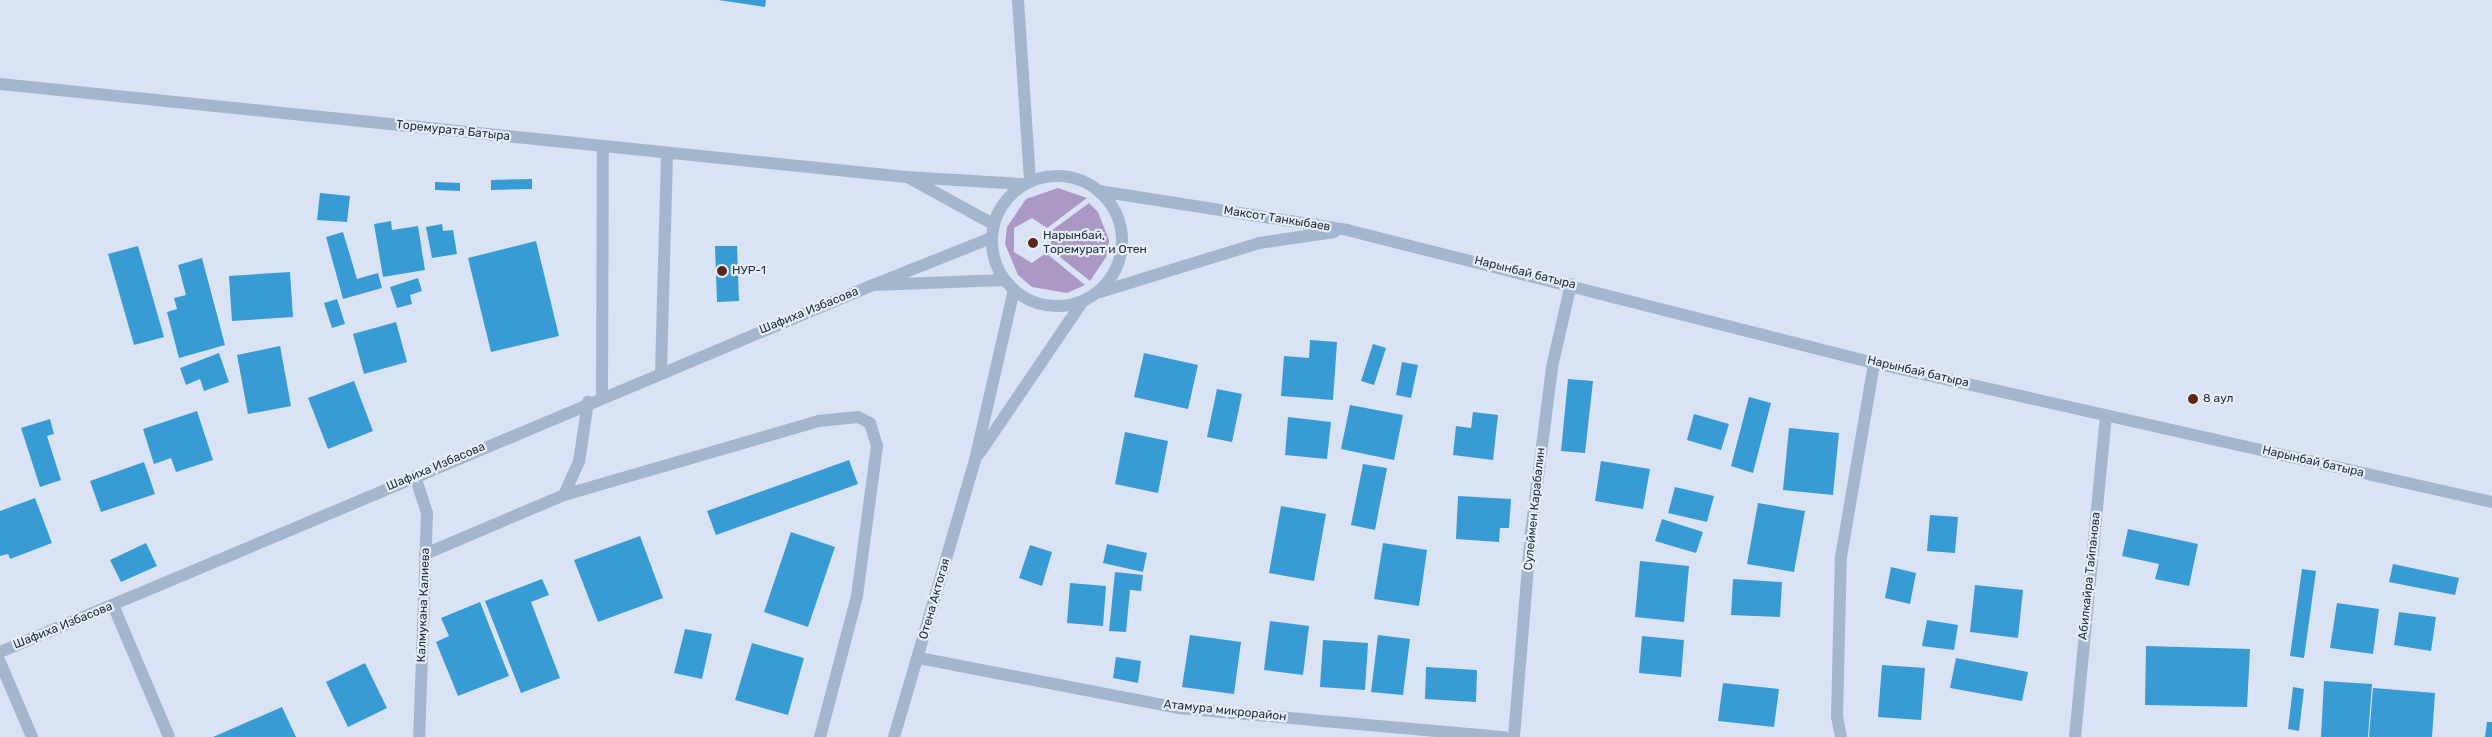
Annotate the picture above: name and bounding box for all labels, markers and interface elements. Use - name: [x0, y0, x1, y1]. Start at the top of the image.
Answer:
- street label: Торемурата Батыра: [395, 118, 511, 144]
- street label: Максот Танкыбаев: [1223, 203, 1331, 235]
- place label: Нарынбай, Торемурат и Отен: [1043, 229, 1147, 257]
- marker: Нарынбай, Торемурат и Отен: [1027, 237, 1039, 249]
- street label: Нарынбай батыра: [1473, 253, 1577, 293]
- place label: НУР-1: [732, 264, 766, 278]
- marker: НУР-1: [716, 265, 728, 277]
- street label: Шафиха Избасова: [757, 285, 861, 337]
- street label: Нарынбай батыра: [1866, 353, 1970, 391]
- place label: 8 аул: [2203, 392, 2233, 406]
- marker: 8 аул: [2187, 393, 2199, 405]
- street label: Шафиха Избасова: [385, 440, 487, 494]
- street label: Нарынбай батыра: [2261, 443, 2365, 481]
- street label: Сулеймен Карабалин: [1521, 447, 1549, 571]
- street label: Абилкайра Тайпанова: [2076, 511, 2104, 641]
- street label: Калмукана Калиева: [415, 547, 433, 663]
- street label: Отена Актогая: [917, 557, 953, 641]
- street label: Шафиха Избасова: [11, 600, 115, 652]
- street label: Атамура микрорайон: [1163, 697, 1287, 725]

